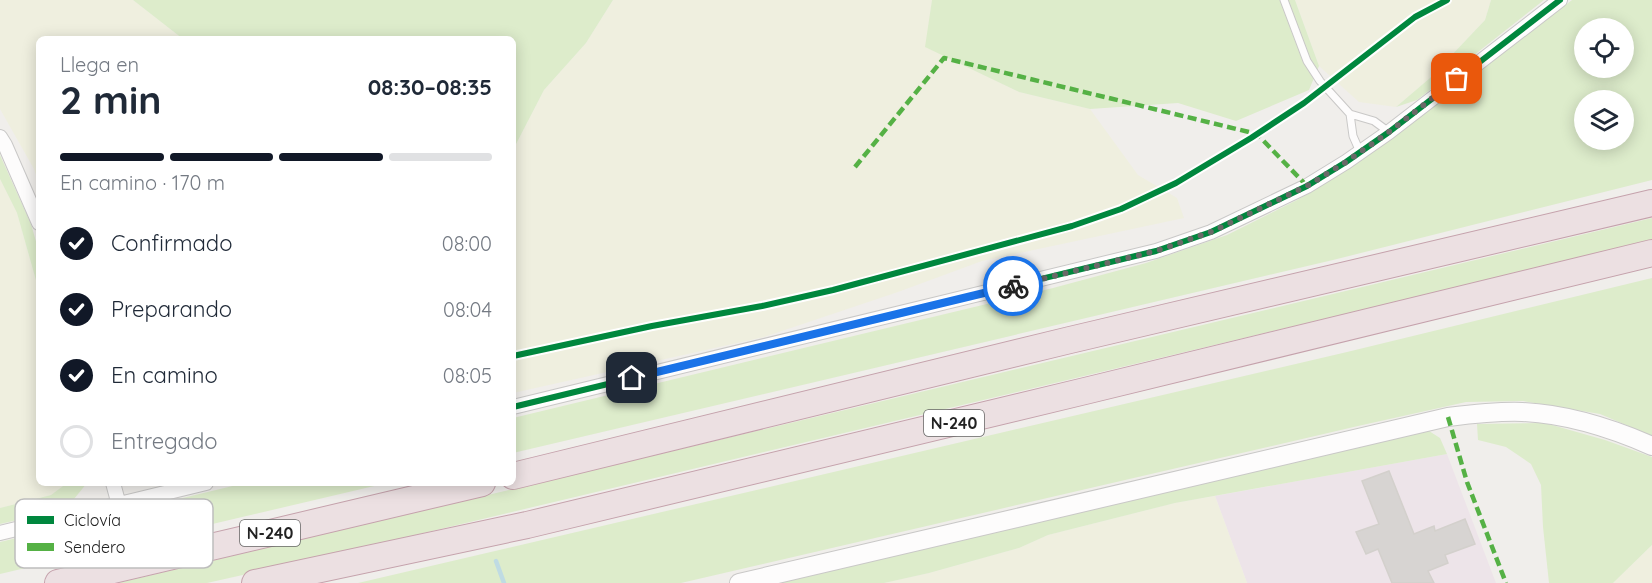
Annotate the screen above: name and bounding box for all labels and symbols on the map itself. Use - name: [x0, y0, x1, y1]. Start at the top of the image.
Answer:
- pin: [1431, 53, 1482, 104]
- courier: [983, 256, 1043, 316]
- pin: [606, 352, 657, 403]
- road number: N-240: [924, 410, 984, 436]
- legend: [15, 499, 213, 568]
- text: Ciclovía: [64, 510, 121, 530]
- road number: N-240: [240, 520, 300, 546]
- text: Sendero: [64, 537, 126, 557]

